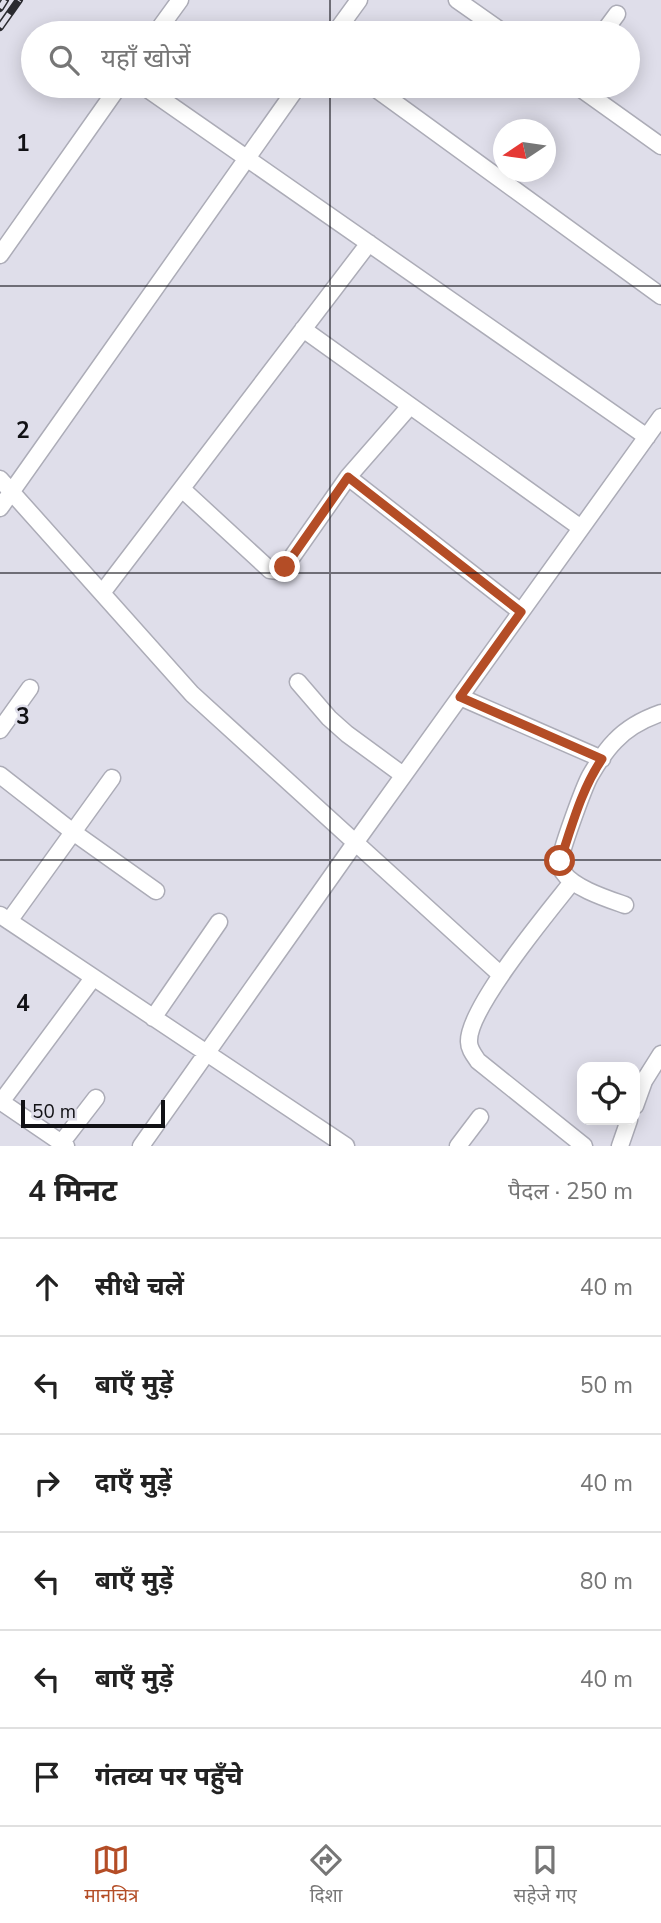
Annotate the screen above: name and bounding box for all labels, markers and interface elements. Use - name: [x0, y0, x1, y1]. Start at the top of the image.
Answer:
- search box: [21, 21, 640, 98]
- icon: search: [45, 41, 83, 79]
- text: यहाँ खोजें: [101, 41, 191, 76]
- north arrow: [493, 119, 556, 182]
- text: 1: [16, 128, 30, 159]
- text: 2: [16, 415, 30, 446]
- route end: [269, 551, 300, 582]
- text: 3: [16, 701, 30, 732]
- route start: [544, 845, 575, 876]
- text: 4: [16, 988, 30, 1019]
- map controls: [577, 1062, 640, 1125]
- button: locate: [577, 1062, 640, 1125]
- scale bar: [21, 1097, 164, 1129]
- text: 50 m: [32, 1099, 76, 1125]
- text: 4 मिनट: [28, 1171, 117, 1212]
- text: पैदल · 250 m: [508, 1176, 633, 1207]
- icon: ahead: [28, 1268, 66, 1306]
- text: सीधे चलें: [95, 1269, 184, 1304]
- text: 40 m: [580, 1272, 633, 1303]
- icon: left: [28, 1366, 66, 1404]
- text: बाएँ मुड़ें: [95, 1367, 173, 1402]
- text: 50 m: [580, 1370, 633, 1401]
- icon: right: [28, 1464, 66, 1502]
- text: दाएँ मुड़ें: [95, 1465, 172, 1500]
- text: 40 m: [580, 1468, 633, 1499]
- icon: left: [28, 1562, 66, 1600]
- text: बाएँ मुड़ें: [95, 1563, 173, 1598]
- text: 80 m: [580, 1566, 633, 1597]
- icon: left: [28, 1660, 66, 1698]
- text: बाएँ मुड़ें: [95, 1661, 173, 1696]
- text: 40 m: [580, 1664, 633, 1695]
- icon: arrive: [28, 1758, 66, 1796]
- text: गंतव्य पर पहुँचे: [95, 1759, 243, 1794]
- tab: मानचित्र: [84, 1841, 139, 1910]
- tab: दिशा: [307, 1841, 345, 1910]
- tab: सहेजे गए: [514, 1841, 577, 1910]

